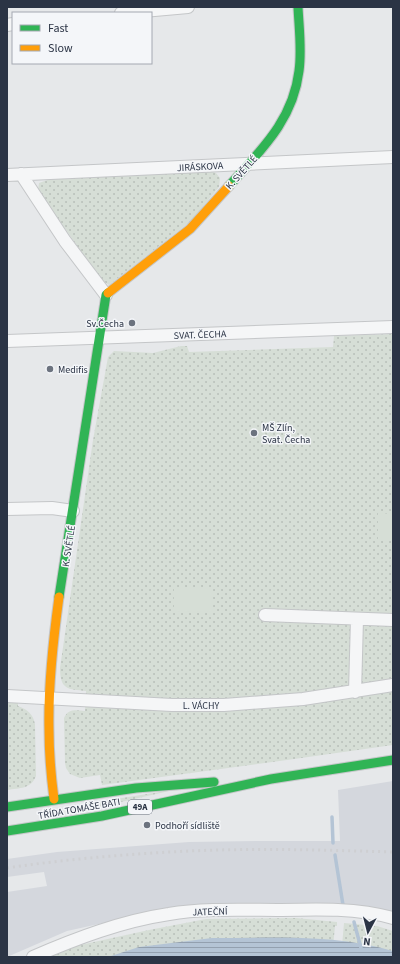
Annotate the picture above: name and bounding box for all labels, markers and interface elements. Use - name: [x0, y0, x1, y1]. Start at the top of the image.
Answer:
- legend: [12, 12, 152, 64]
- text: Fast: [48, 20, 68, 37]
- text: Slow: [48, 40, 73, 57]
- street label: K. SVĚTLÉ: [223, 153, 261, 193]
- street label: JIRÁSKOVA: [176, 159, 224, 175]
- place label: Sv.Čecha: [86, 317, 124, 331]
- marker: Sv.Čecha: [127, 318, 137, 328]
- street label: SVAT. ČECHA: [173, 327, 227, 343]
- place label: Medifis: [58, 363, 88, 377]
- marker: Medifis: [45, 364, 55, 374]
- place label: MŠ Zlín, Svat. Čecha: [262, 421, 310, 447]
- marker: MŠ Zlín, Svat. Čecha: [249, 428, 259, 438]
- street label: K. SVĚTLÉ: [59, 525, 79, 568]
- street label: L. VÁCHY: [183, 699, 220, 713]
- street label: TŘÍDA TOMÁŠE BATI: [37, 795, 121, 823]
- road number: 49A: [128, 800, 152, 814]
- place label: Podhoří sídliště: [155, 819, 220, 833]
- marker: Podhoří sídliště: [142, 820, 152, 830]
- street label: JATEČNÍ: [192, 904, 228, 920]
- north arrow: [348, 912, 388, 952]
- text: N: [362, 934, 371, 949]

